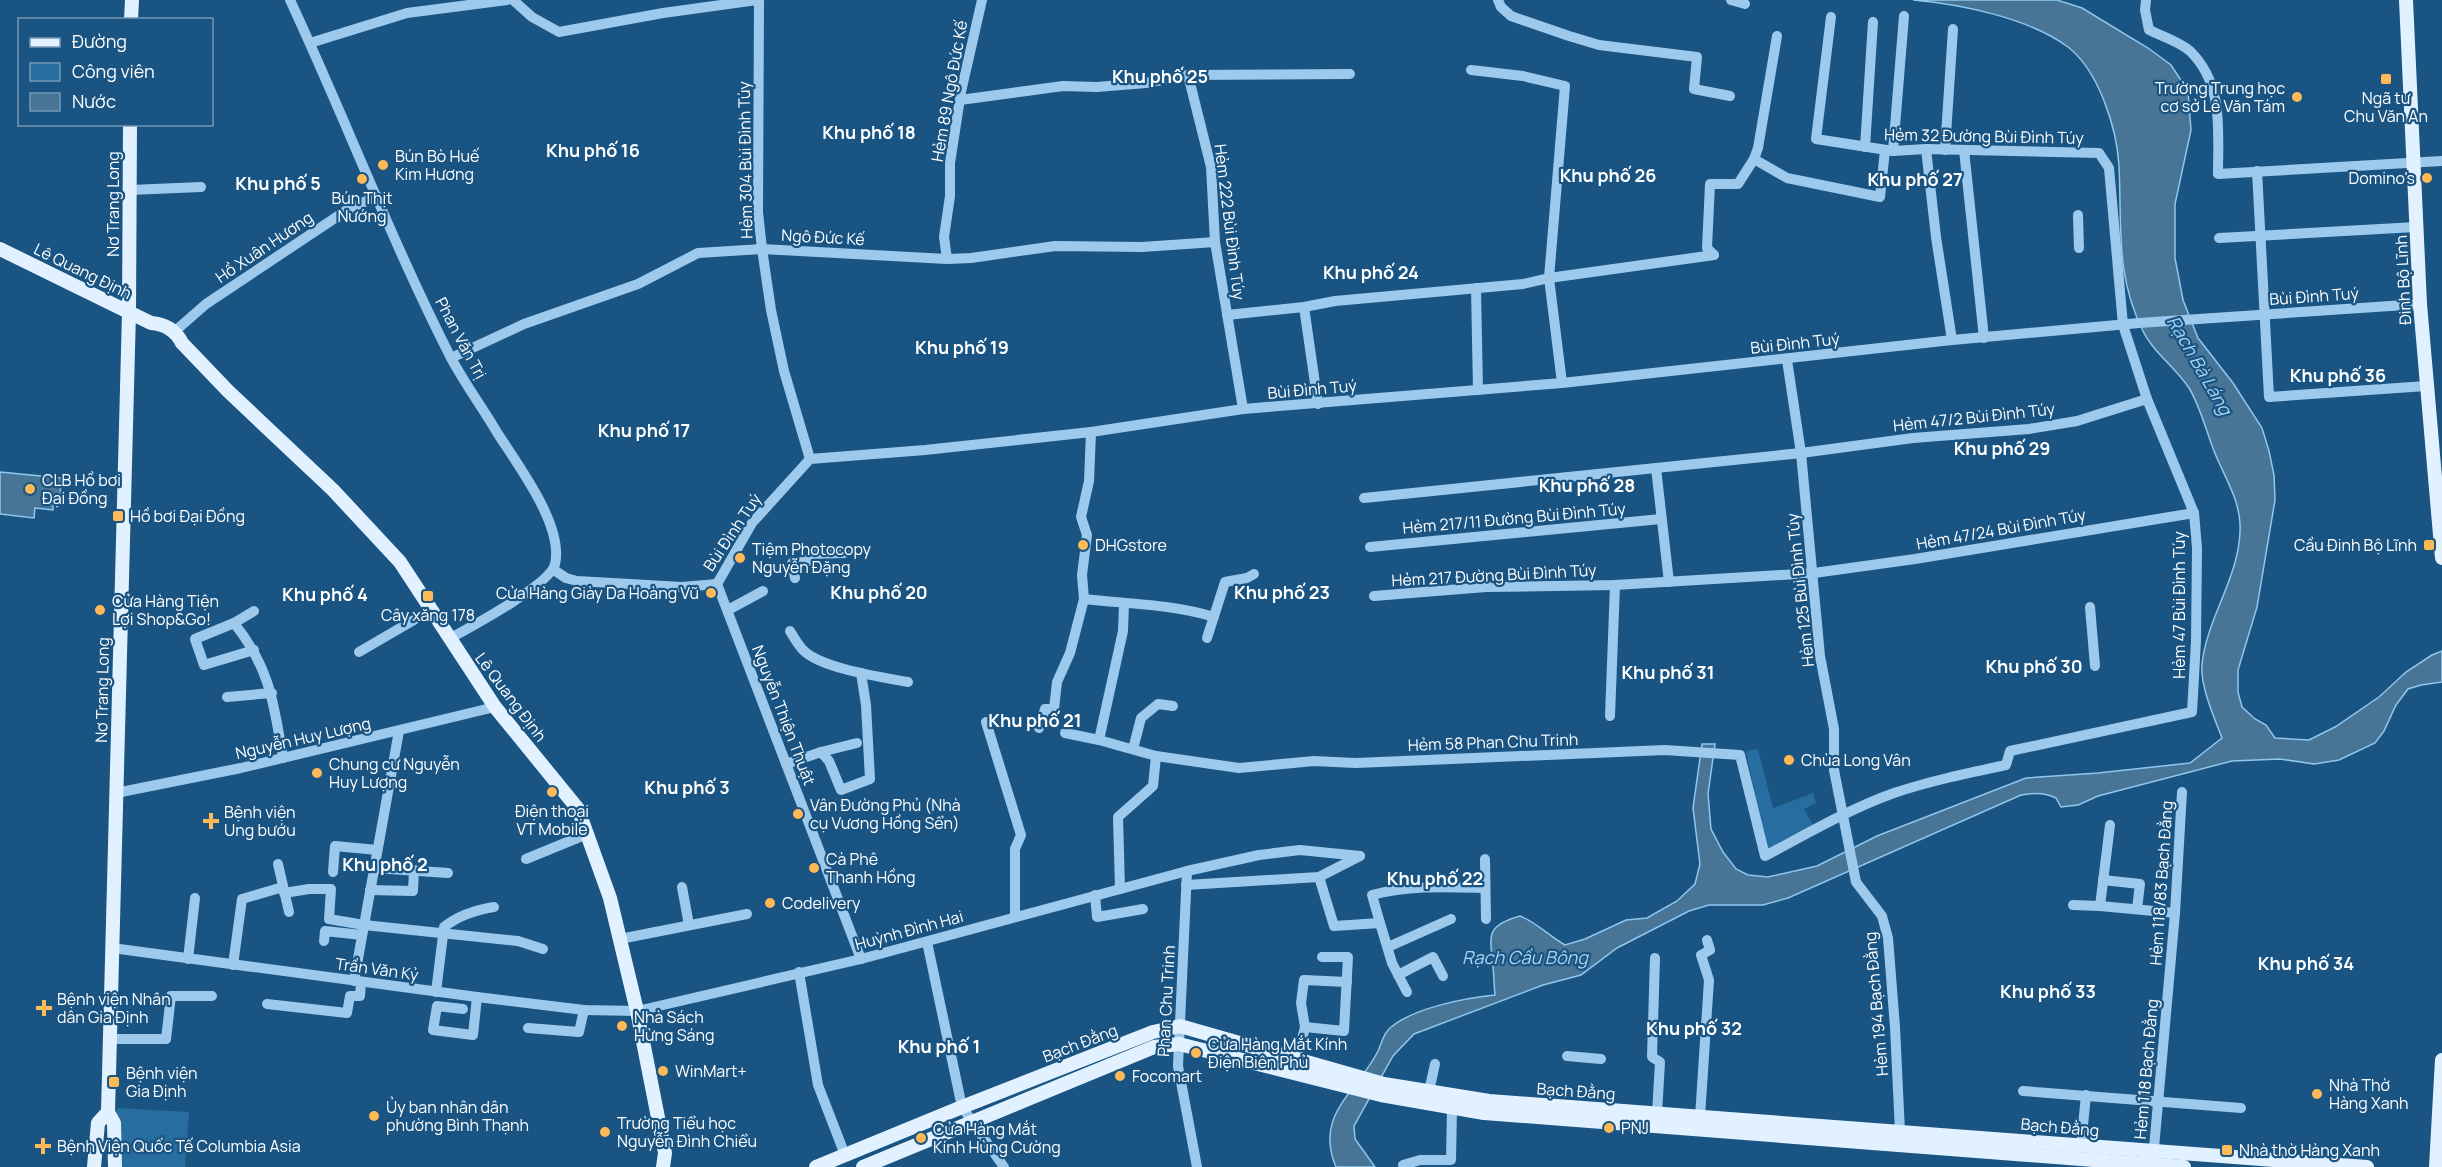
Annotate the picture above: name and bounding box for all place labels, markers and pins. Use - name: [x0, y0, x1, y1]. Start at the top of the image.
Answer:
- marker: Ngã tư Chu Văn An: [2379, 72, 2393, 86]
- place label: Trường Trung học cơ sở Lê Văn Tám: [2155, 77, 2285, 117]
- place label: Ngã tư Chu Văn An: [2344, 87, 2428, 127]
- marker: Trường Trung học cơ sở Lê Văn Tám: [2290, 90, 2304, 104]
- place label: Bún Bò Huế Kim Hương: [395, 145, 479, 185]
- marker: Bún Bò Huế Kim Hương: [376, 158, 390, 172]
- place label: Domino's: [2349, 167, 2415, 189]
- marker: Domino's: [2420, 171, 2434, 185]
- marker: Bún Thịt Nướng: [355, 172, 369, 186]
- place label: Bún Thịt Nướng: [331, 187, 393, 227]
- place label: CLB Hồ bơi Đại Đồng: [42, 469, 121, 509]
- marker: CLB Hồ bơi Đại Đồng: [23, 482, 37, 496]
- place label: Hồ bơi Đại Đồng: [130, 505, 245, 527]
- marker: Hồ bơi Đại Đồng: [111, 509, 125, 523]
- place label: DHGstore: [1095, 534, 1167, 556]
- place label: Cầu Đinh Bộ Lĩnh: [2294, 534, 2417, 556]
- place label: Tiệm Photocopy Nguyễn Đặng: [752, 538, 872, 578]
- marker: DHGstore: [1076, 538, 1090, 552]
- marker: Cầu Đinh Bộ Lĩnh: [2422, 538, 2436, 552]
- marker: Tiệm Photocopy Nguyễn Đặng: [733, 551, 747, 565]
- place label: Cửa Hàng Giày Da Hoàng Vũ: [496, 582, 699, 604]
- marker: Cửa Hàng Giày Da Hoàng Vũ: [704, 586, 718, 600]
- marker: Cây xăng 178: [421, 589, 435, 603]
- place label: Cửa Hàng Tiện Lợi Shop&Go!: [112, 590, 219, 630]
- marker: Cửa Hàng Tiện Lợi Shop&Go!: [93, 603, 107, 617]
- place label: Cây xăng 178: [381, 604, 475, 626]
- place label: Chùa Long Vân: [1801, 749, 1911, 771]
- place label: Chung cư Nguyễn Huy Lượng: [329, 753, 460, 793]
- marker: Chùa Long Vân: [1782, 753, 1796, 767]
- marker: Chung cư Nguyễn Huy Lượng: [310, 766, 324, 780]
- marker: Điện thoại VT Mobile: [545, 785, 559, 799]
- place label: Vân Đường Phủ (Nhà cụ Vương Hồng Sển): [810, 794, 961, 834]
- place label: Điện thoại VT Mobile: [515, 800, 589, 840]
- place label: Bệnh viện Ung bướu: [224, 801, 296, 841]
- marker: Vân Đường Phủ (Nhà cụ Vương Hồng Sển): [791, 807, 805, 821]
- marker: Bệnh viện Ung bướu: [202, 812, 220, 830]
- place label: Cà Phê Thanh Hồng: [826, 848, 916, 888]
- marker: Cà Phê Thanh Hồng: [807, 861, 821, 875]
- place label: Codelivery: [782, 892, 861, 914]
- marker: Codelivery: [763, 896, 777, 910]
- place label: Bệnh viện Nhân dân Gia Định: [57, 988, 171, 1028]
- marker: Bệnh viện Nhân dân Gia Định: [35, 999, 53, 1017]
- place label: Nhà Sách Hừng Sáng: [634, 1006, 714, 1046]
- marker: Nhà Sách Hừng Sáng: [615, 1019, 629, 1033]
- place label: Cửa Hàng Mắt Kính Điện Biên Phủ: [1208, 1033, 1347, 1073]
- marker: Cửa Hàng Mắt Kính Điện Biên Phủ: [1189, 1046, 1203, 1060]
- place label: WinMart+: [675, 1060, 747, 1082]
- place label: Bệnh viện Gia Định: [126, 1062, 198, 1102]
- marker: WinMart+: [656, 1064, 670, 1078]
- place label: Focomart: [1132, 1065, 1202, 1087]
- marker: Focomart: [1113, 1069, 1127, 1083]
- place label: Nhà Thờ Hàng Xanh: [2329, 1074, 2409, 1114]
- marker: Bệnh viện Gia Định: [107, 1075, 121, 1089]
- marker: Nhà Thờ Hàng Xanh: [2310, 1087, 2324, 1101]
- place label: Ủy ban nhân dân phường Bình Thạnh: [386, 1096, 529, 1136]
- marker: Ủy ban nhân dân phường Bình Thạnh: [367, 1109, 381, 1123]
- place label: Trường Tiểu học Nguyễn Đình Chiểu: [617, 1112, 757, 1152]
- place label: PNJ: [1621, 1117, 1649, 1139]
- place label: Cửa Hàng Mắt Kính Hùng Cường: [933, 1118, 1061, 1158]
- marker: PNJ: [1602, 1121, 1616, 1135]
- marker: Trường Tiểu học Nguyễn Đình Chiểu: [598, 1125, 612, 1139]
- marker: Cửa Hàng Mắt Kính Hùng Cường: [914, 1131, 928, 1145]
- place label: Bệnh Viện Quốc Tế Columbia Asia: [57, 1135, 301, 1157]
- marker: Bệnh Viện Quốc Tế Columbia Asia: [34, 1137, 52, 1155]
- place label: Nhà thờ Hàng Xanh: [2239, 1139, 2380, 1161]
- marker: Nhà thờ Hàng Xanh: [2220, 1143, 2234, 1157]

